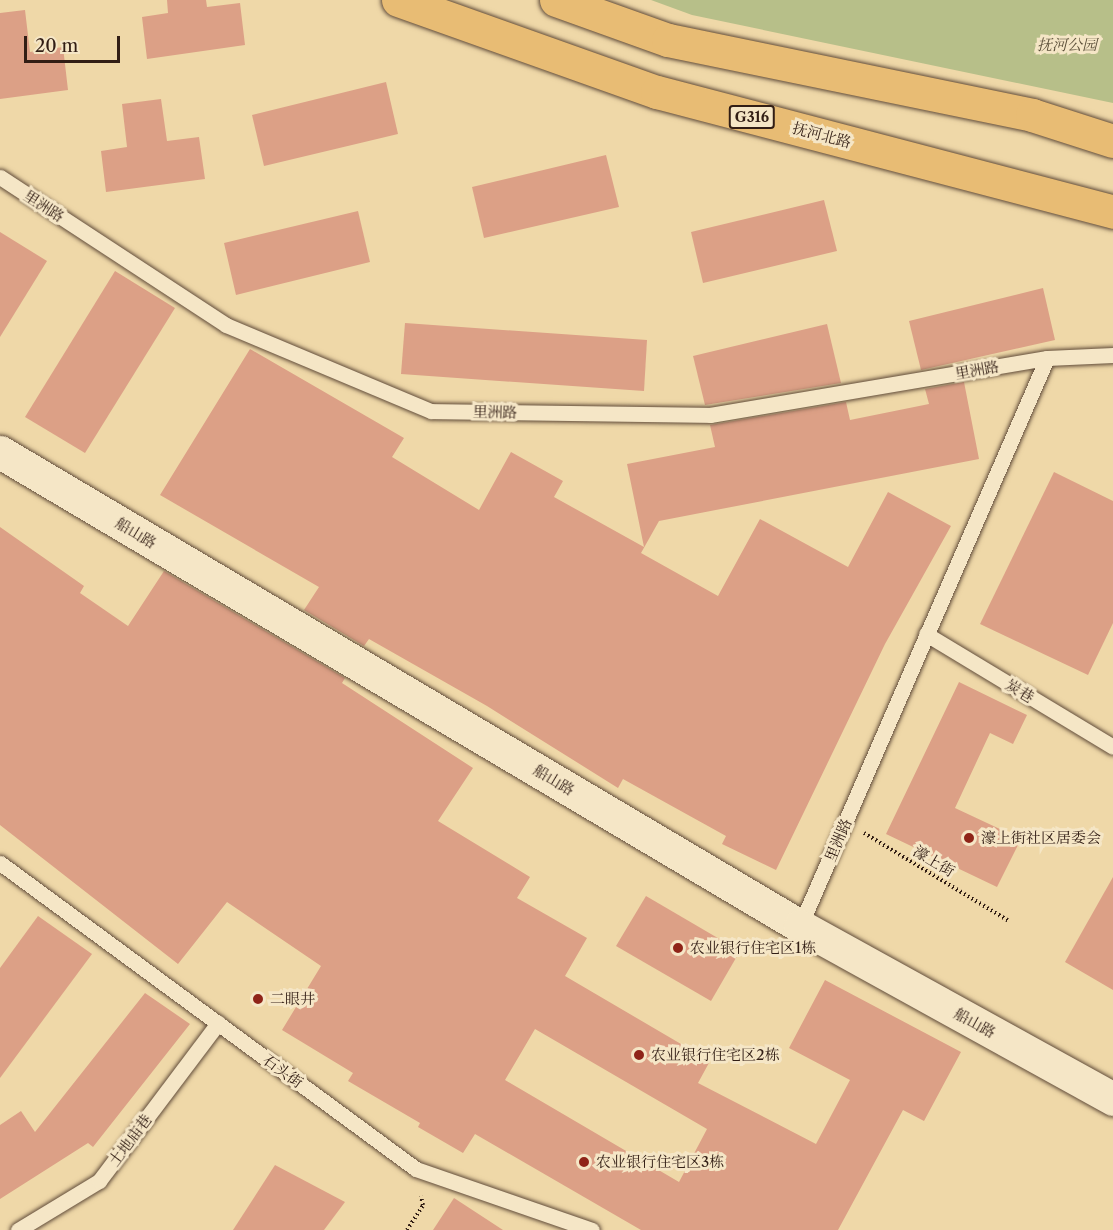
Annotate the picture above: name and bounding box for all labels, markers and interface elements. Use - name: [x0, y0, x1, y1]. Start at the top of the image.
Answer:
- scale bar: [27, 24, 123, 62]
- text: 20 m: [35, 35, 78, 57]
- park label: 抚河公园: [1037, 36, 1097, 54]
- road number: G316: [728, 106, 776, 128]
- street label: 抚河北路: [791, 119, 853, 151]
- street label: 里洲路: [20, 186, 68, 226]
- street label: 里洲路: [953, 357, 1001, 383]
- street label: 里洲路: [472, 403, 518, 421]
- street label: 船山路: [112, 514, 160, 552]
- street label: 炭巷: [1003, 676, 1037, 706]
- street label: 船山路: [530, 761, 578, 799]
- street label: 里洲路: [821, 816, 855, 864]
- place label: 濠上街社区居委会: [981, 829, 1101, 847]
- marker: 濠上街社区居委会: [962, 831, 976, 845]
- street label: 濠上街: [910, 842, 958, 880]
- place label: 农业银行住宅区1栋: [690, 939, 816, 957]
- marker: 农业银行住宅区1栋: [671, 941, 685, 955]
- place label: 二眼井: [270, 990, 315, 1008]
- marker: 二眼井: [251, 992, 265, 1006]
- street label: 船山路: [951, 1004, 999, 1042]
- place label: 农业银行住宅区2栋: [651, 1046, 780, 1064]
- marker: 农业银行住宅区2栋: [632, 1048, 646, 1062]
- street label: 石头街: [260, 1050, 306, 1092]
- street label: 土地庙巷: [105, 1111, 155, 1169]
- place label: 农业银行住宅区3栋: [596, 1153, 724, 1171]
- marker: 农业银行住宅区3栋: [577, 1155, 591, 1169]

